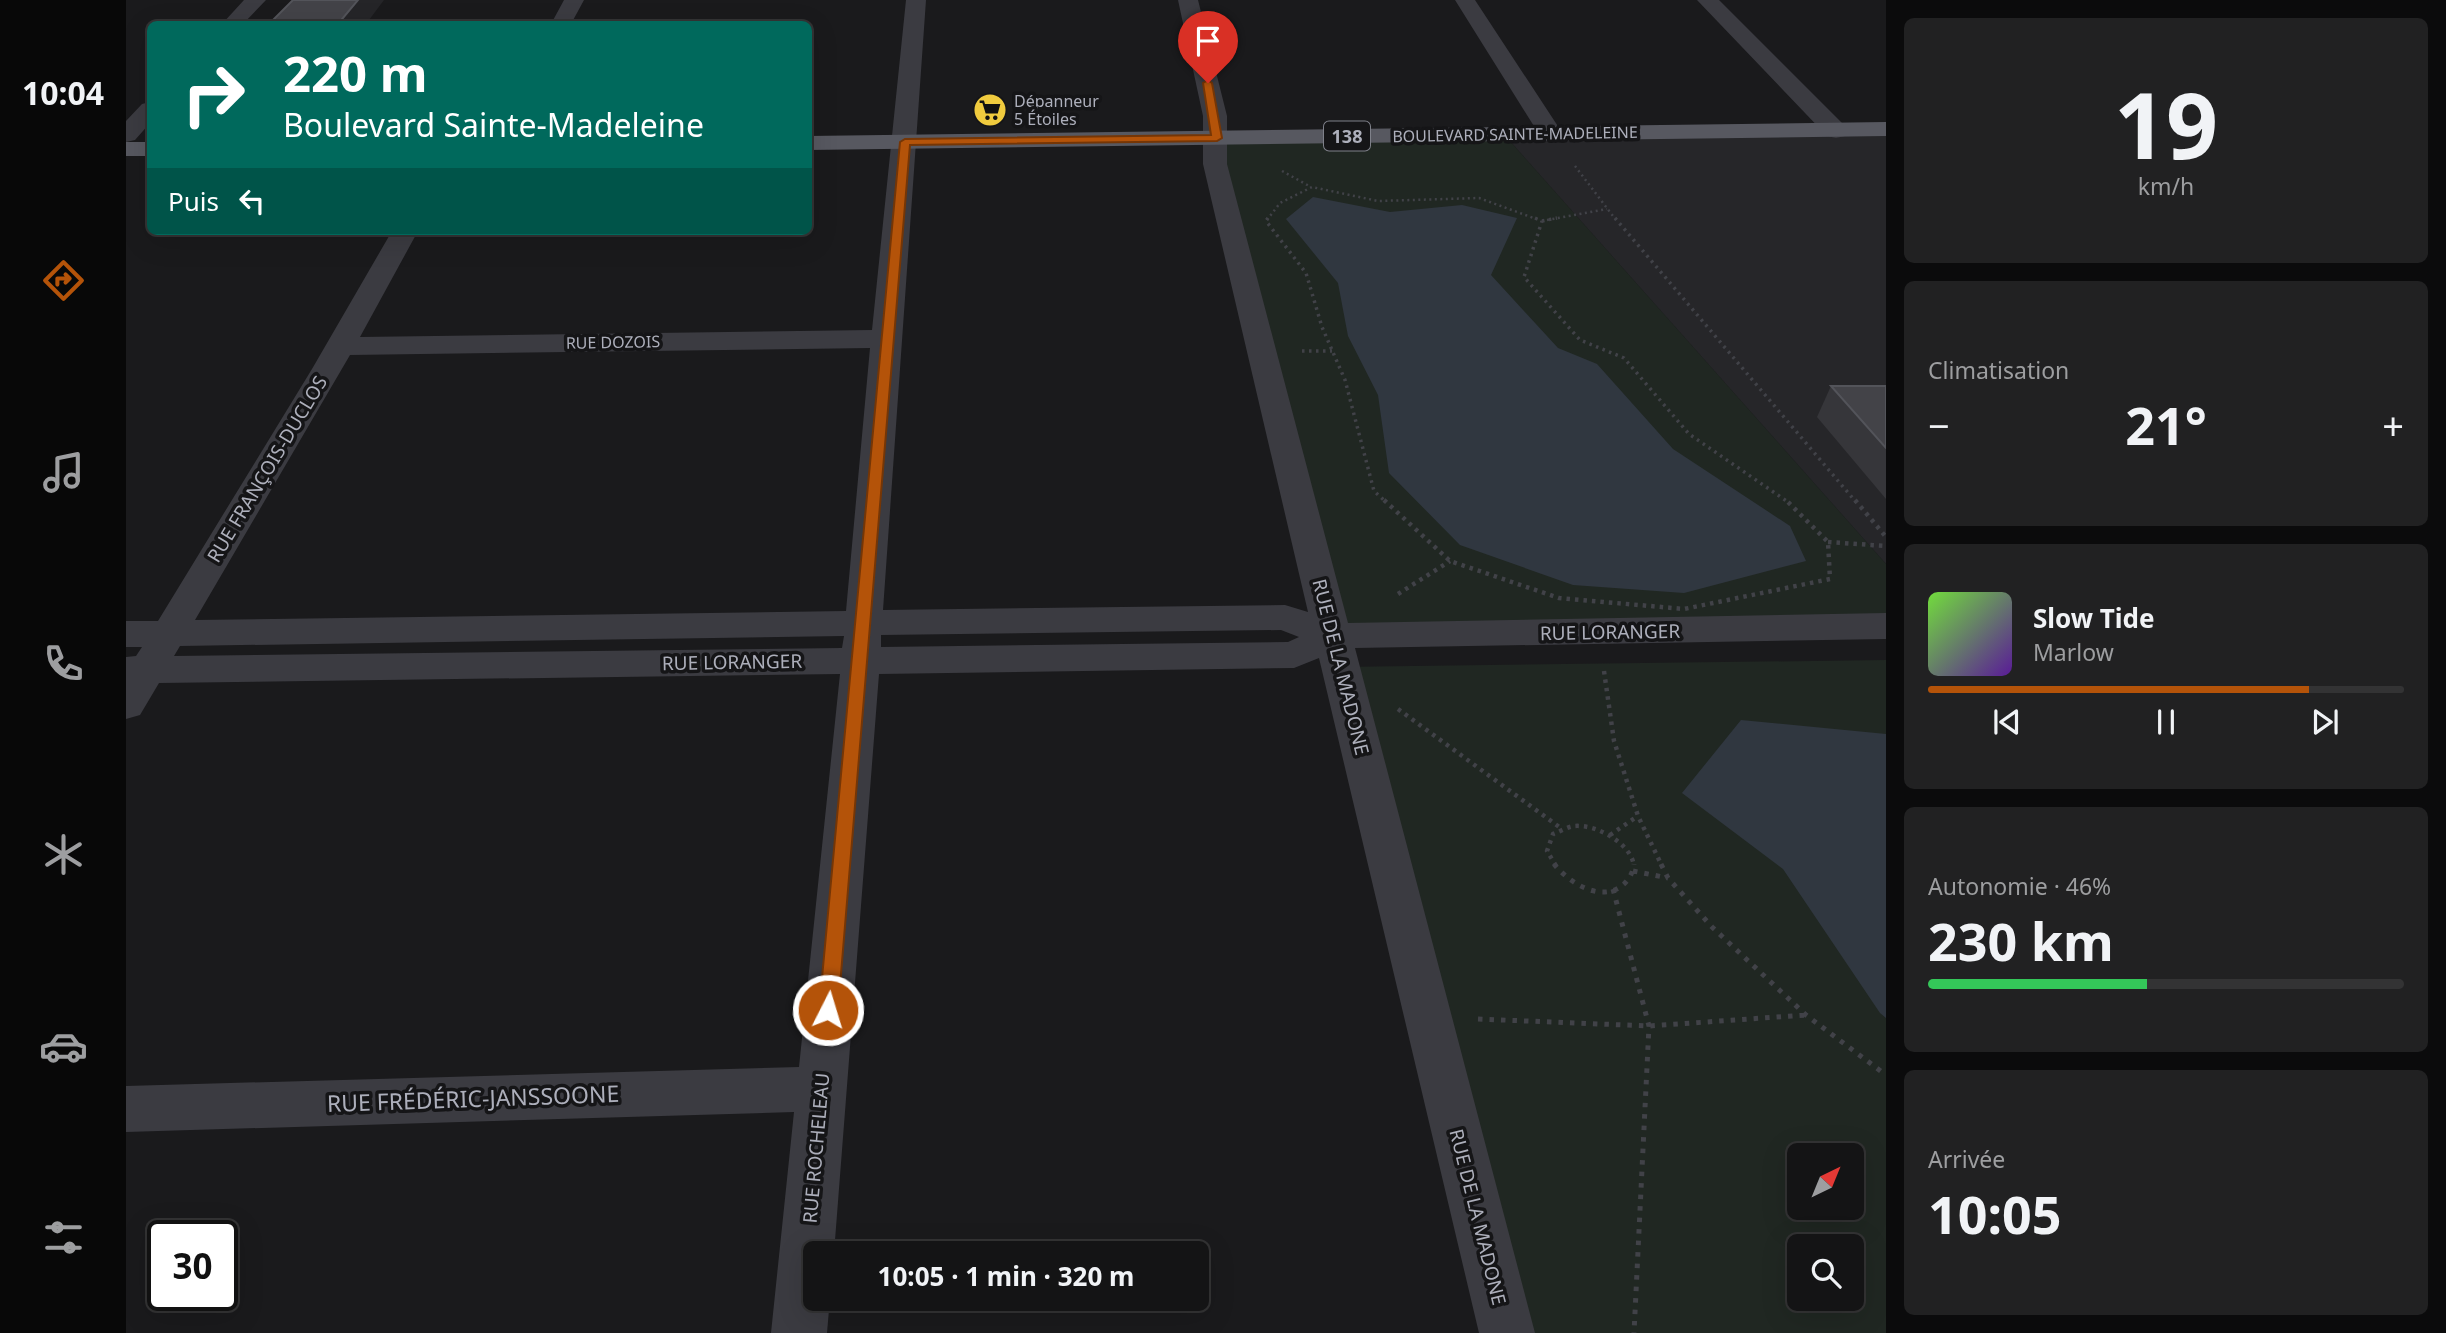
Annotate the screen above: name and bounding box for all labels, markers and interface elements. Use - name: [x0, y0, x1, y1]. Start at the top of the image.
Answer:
- pin: [1178, 11, 1238, 83]
- icon: arrive: [1189, 22, 1227, 60]
- text: 220 m: [283, 40, 428, 106]
- icon: right: [168, 49, 259, 140]
- text: 19: [2114, 62, 2218, 186]
- text: 10:04: [22, 71, 104, 114]
- place label: Dépanneur 5 Étoiles: [1014, 90, 1099, 130]
- supermarket icon: Dépanneur 5 Étoiles: [971, 91, 1009, 129]
- text: Boulevard Sainte-Madeleine: [283, 103, 704, 146]
- road number: 138: [1324, 121, 1370, 150]
- street label: BOULEVARD SAINTE-MADELEINE: [1392, 121, 1638, 147]
- text: km/h: [2138, 170, 2194, 202]
- icon: left: [233, 182, 271, 220]
- text: Puis: [168, 183, 219, 219]
- icon: directions: [39, 256, 88, 305]
- street label: RUE DOZOIS: [566, 330, 661, 354]
- text: Climatisation: [1928, 354, 2069, 386]
- street label: RUE FRANÇOIS-DUCLOS: [201, 371, 333, 567]
- text: 21°: [2125, 389, 2207, 460]
- text: −: [1928, 399, 1950, 451]
- text: +: [2382, 399, 2404, 451]
- icon: music: [39, 448, 88, 497]
- street label: RUE DE LA MADONE: [1307, 576, 1375, 758]
- text: Slow Tide: [2033, 600, 2155, 636]
- street label: RUE LORANGER: [1540, 618, 1681, 646]
- text: Marlow: [2033, 636, 2114, 668]
- icon: phone: [39, 639, 88, 688]
- street label: RUE LORANGER: [662, 648, 803, 676]
- icon: previous: [1988, 703, 2026, 741]
- icon: pause: [2147, 703, 2185, 741]
- icon: next: [2306, 703, 2344, 741]
- icon: climate: [39, 830, 88, 879]
- text: Autonomie · 46%: [1928, 870, 2111, 902]
- text: 230 km: [1928, 905, 2114, 976]
- position arrow: [791, 973, 865, 1047]
- icon: car: [39, 1022, 88, 1071]
- street label: RUE ROCHELEAU: [796, 1072, 836, 1224]
- street label: RUE FRÉDÉRIC-JANSSOONE: [326, 1077, 620, 1119]
- street label: RUE DE LA MADONE: [1444, 1126, 1512, 1308]
- north arrow: [1787, 1143, 1864, 1220]
- map controls: [1787, 1143, 1864, 1311]
- text: Arrivée: [1928, 1143, 2005, 1175]
- text: 10:05: [1928, 1178, 2062, 1249]
- icon: filters: [39, 1213, 88, 1262]
- speed limit sign: 30: [147, 1220, 238, 1311]
- button: search: [1787, 1234, 1864, 1311]
- text: 10:05 · 1 min · 320 m: [878, 1258, 1134, 1294]

